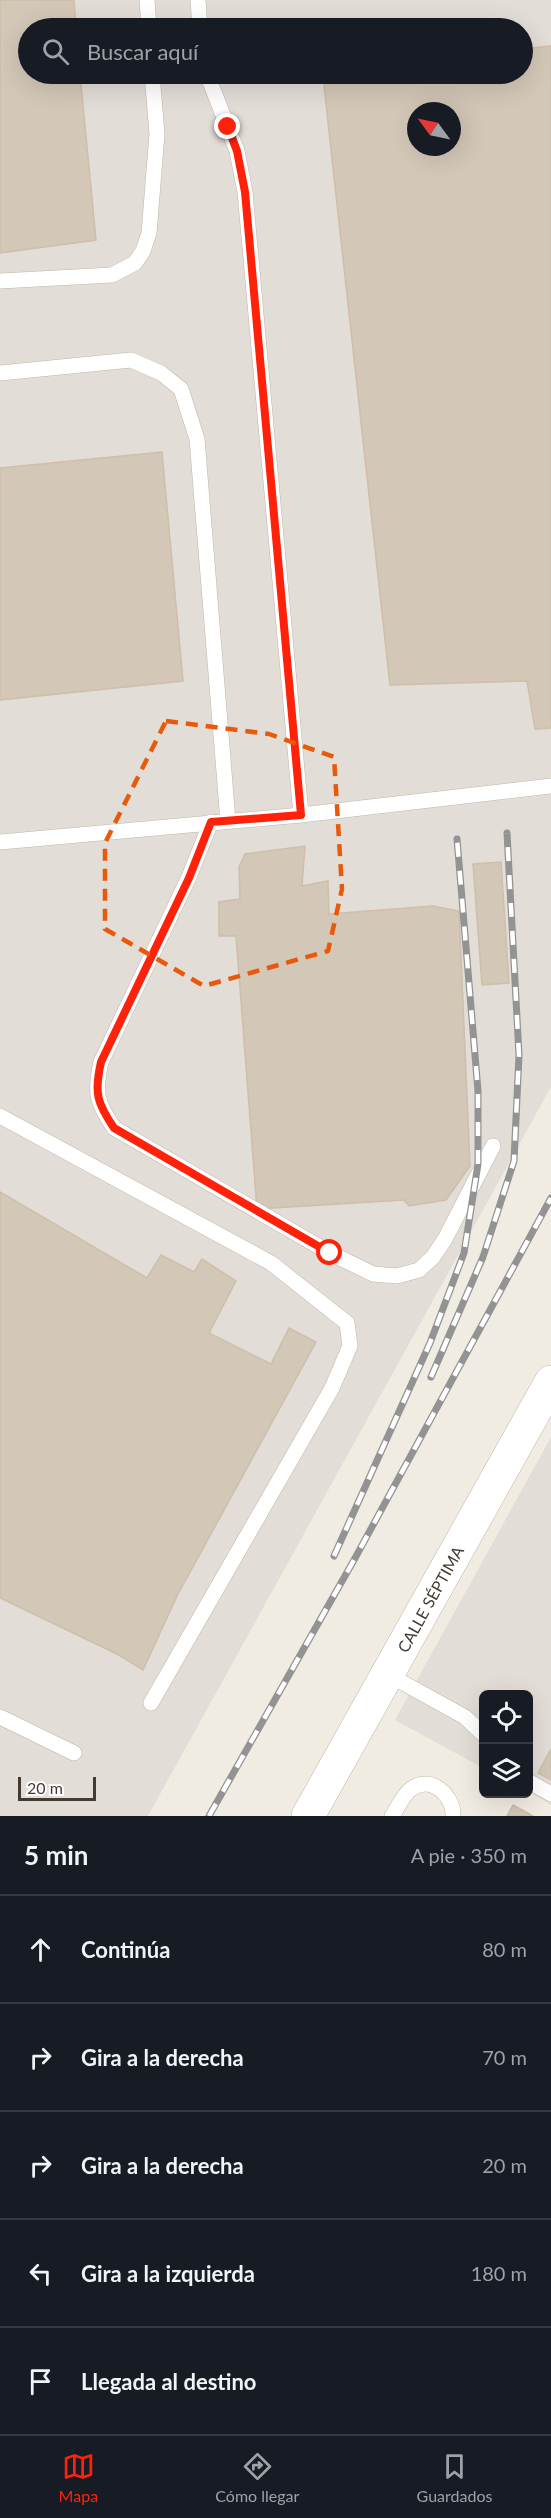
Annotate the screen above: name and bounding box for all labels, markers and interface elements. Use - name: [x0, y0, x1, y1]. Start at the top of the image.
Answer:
- search box: [18, 18, 533, 84]
- icon: search: [39, 35, 72, 68]
- text: Buscar aquí: [87, 38, 198, 65]
- north arrow: [407, 102, 461, 156]
- route end: [214, 113, 240, 139]
- route start: [316, 1239, 342, 1265]
- street label: CALLE SÉPTIMA: [393, 1542, 467, 1655]
- map controls: [479, 1690, 533, 1798]
- button: locate: [479, 1690, 533, 1744]
- button: layers: [479, 1744, 533, 1798]
- scale bar: [18, 1774, 96, 1802]
- text: 20 m: [27, 1778, 63, 1797]
- text: 5 min: [24, 1839, 88, 1871]
- text: A pie · 350 m: [411, 1843, 527, 1867]
- icon: ahead: [24, 1933, 57, 1966]
- text: Continúa: [81, 1936, 170, 1963]
- text: 80 m: [482, 1937, 527, 1961]
- icon: right: [24, 2041, 57, 2074]
- text: Gira a la derecha: [81, 2044, 244, 2071]
- text: 70 m: [482, 2045, 527, 2069]
- icon: right: [24, 2149, 57, 2182]
- text: Gira a la derecha: [81, 2152, 244, 2179]
- text: 20 m: [482, 2153, 527, 2177]
- icon: left: [24, 2257, 57, 2290]
- text: Gira a la izquierda: [81, 2260, 255, 2287]
- text: 180 m: [471, 2261, 527, 2285]
- icon: arrive: [24, 2365, 57, 2398]
- text: Llegada al destino: [81, 2368, 257, 2395]
- tab: Mapa: [59, 2450, 98, 2505]
- tab: Cómo llegar: [215, 2450, 299, 2505]
- tab: Guardados: [417, 2450, 492, 2505]

